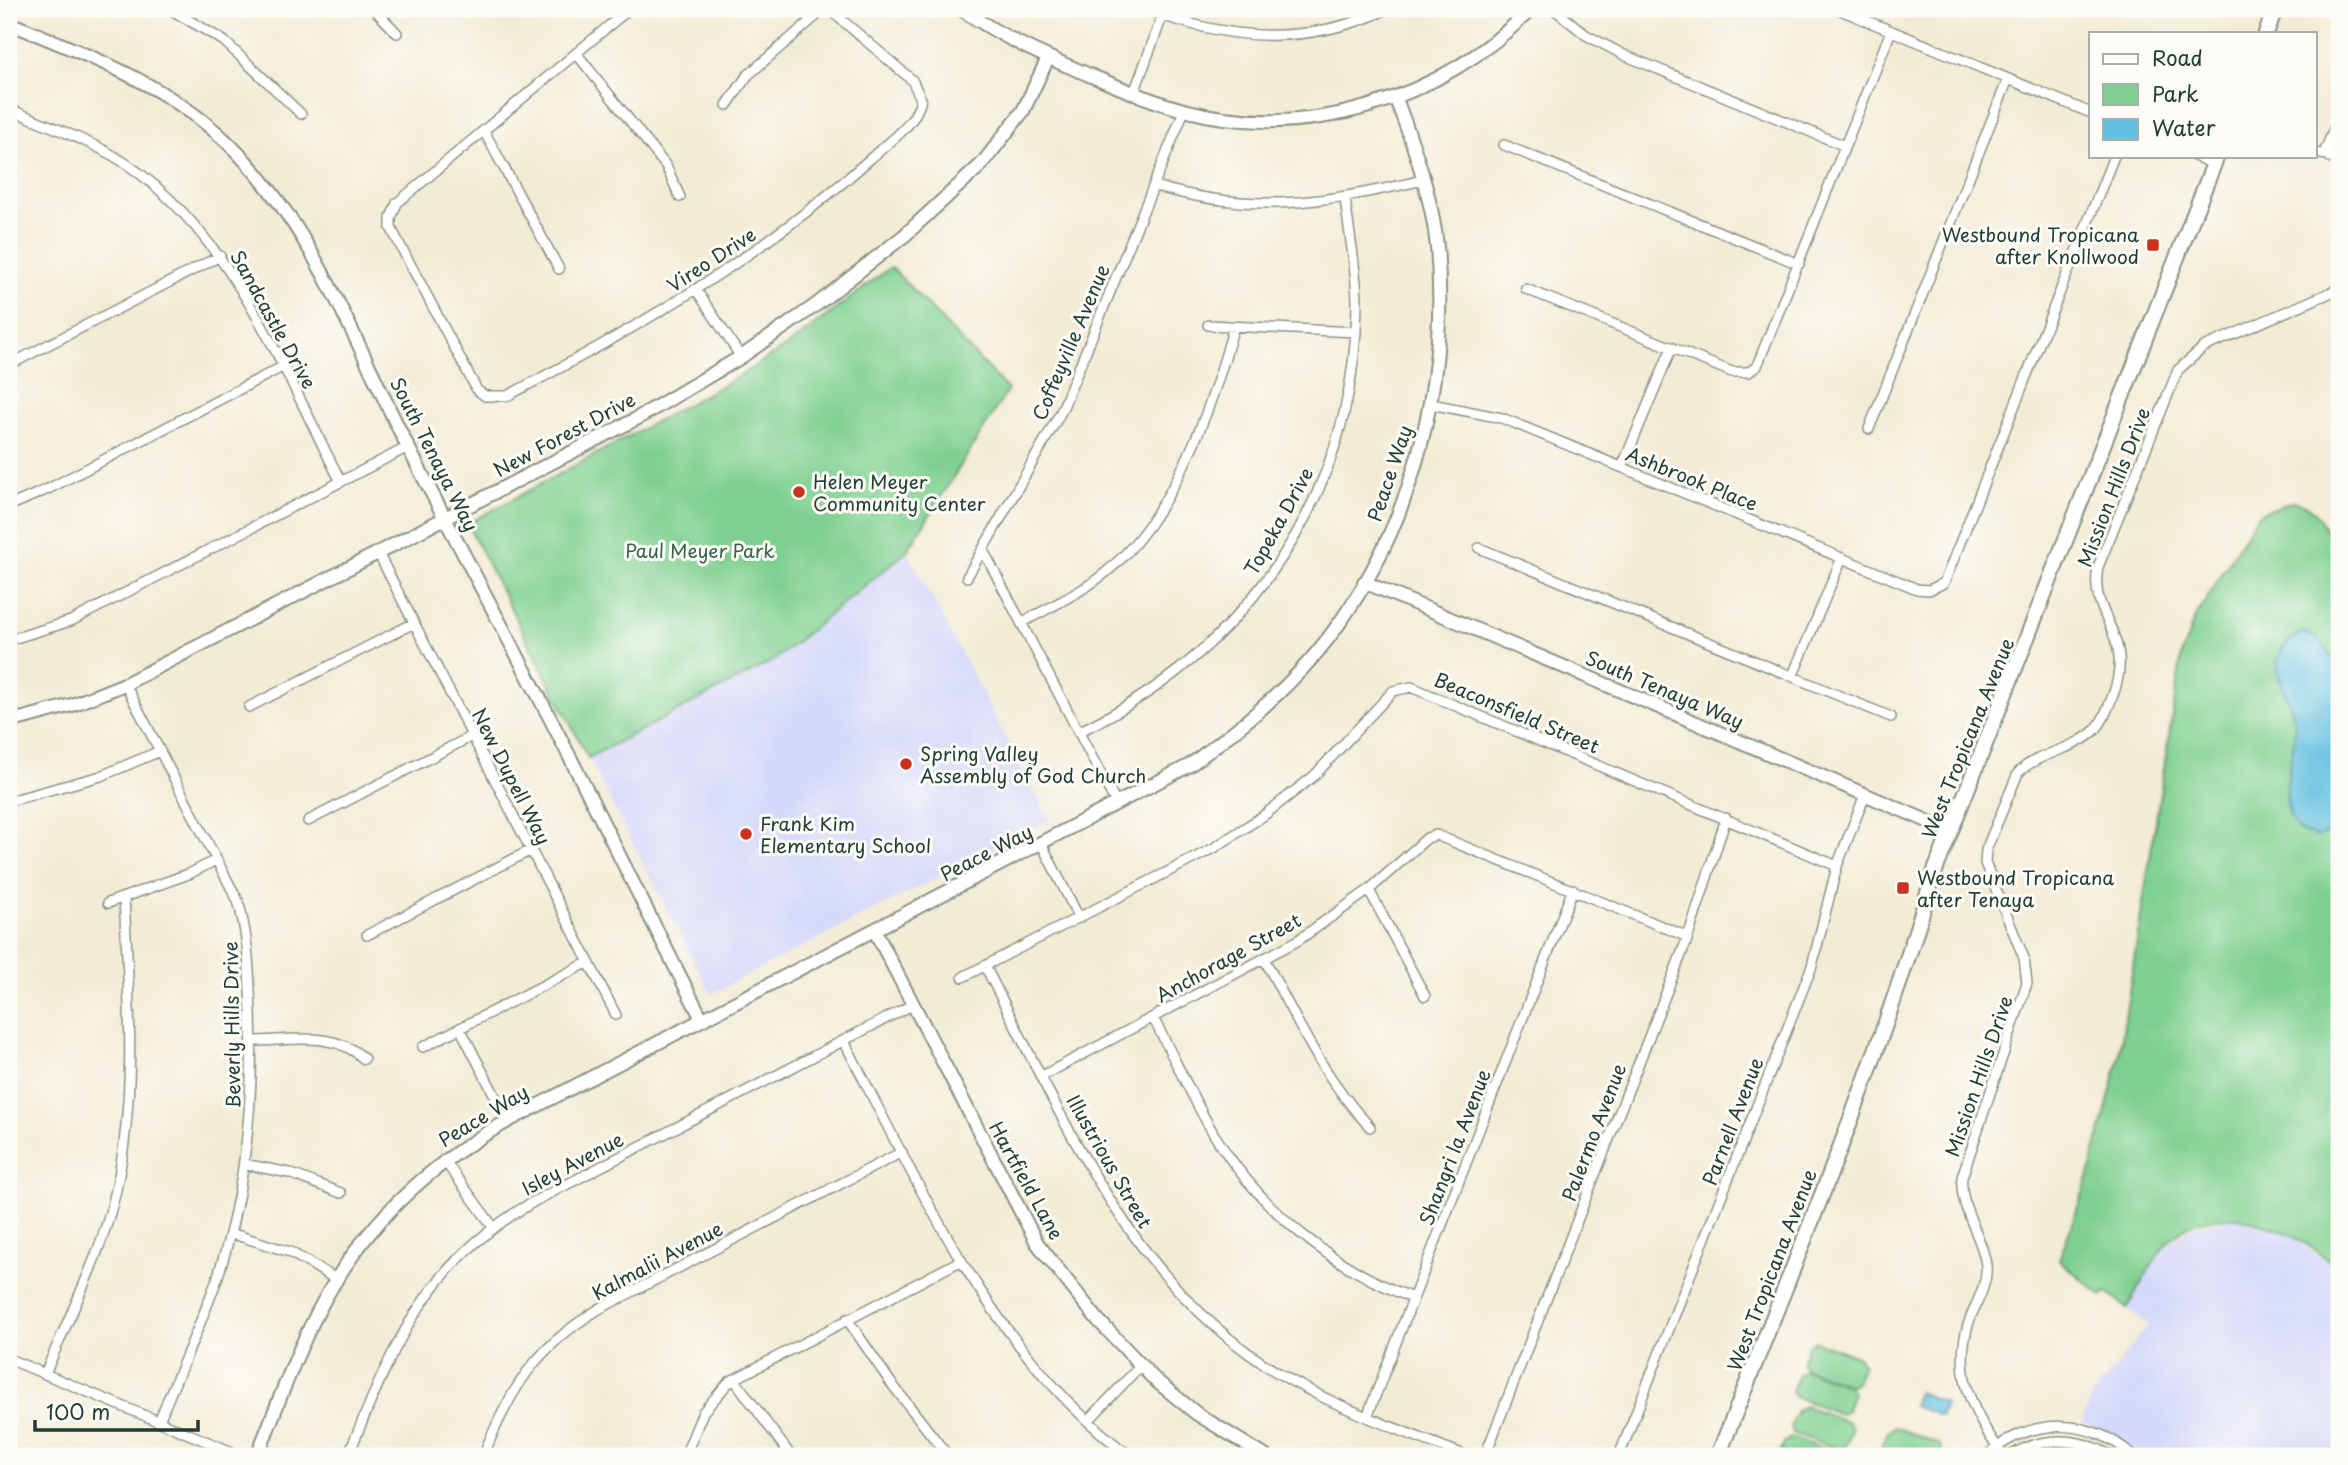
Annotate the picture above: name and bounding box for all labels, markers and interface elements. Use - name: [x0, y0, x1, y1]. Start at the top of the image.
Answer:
- legend: [2089, 32, 2316, 158]
- text: Road: [2152, 41, 2203, 73]
- text: Park: [2152, 77, 2199, 109]
- text: Water: [2152, 111, 2216, 143]
- street label: Vireo Drive: [661, 220, 761, 298]
- place label: Westbound Tropicana after Knollwood: [1942, 220, 2139, 270]
- marker: Westbound Tropicana after Knollwood: [2145, 237, 2161, 253]
- street label: Sandcastle Drive: [224, 245, 324, 393]
- street label: Coffeyville Avenue: [1024, 260, 1116, 424]
- street label: South Tenaya Way: [384, 372, 486, 536]
- street label: New Forest Drive: [488, 385, 640, 483]
- street label: Mission Hills Drive: [2070, 403, 2156, 571]
- street label: Peace Way: [1359, 421, 1419, 525]
- street label: Ashbrook Place: [1622, 439, 1762, 517]
- street label: Topeka Drive: [1237, 462, 1319, 580]
- place label: Helen Meyer Community Center: [813, 467, 986, 517]
- marker: Helen Meyer Community Center: [791, 484, 807, 500]
- park label: Paul Meyer Park: [625, 536, 775, 564]
- street label: West Tropicana Avenue: [1914, 633, 2020, 843]
- street label: South Tenaya Way: [1582, 643, 1748, 735]
- street label: Beaconsfield Street: [1430, 665, 1604, 760]
- street label: New Dupell Way: [466, 703, 558, 849]
- place label: Spring Valley Assembly of God Church: [920, 739, 1146, 789]
- marker: Spring Valley Assembly of God Church: [898, 756, 914, 772]
- place label: Frank Kim Elementary School: [760, 809, 931, 859]
- street label: Peace Way: [935, 817, 1037, 887]
- marker: Frank Kim Elementary School: [738, 826, 754, 842]
- place label: Westbound Tropicana after Tenaya: [1917, 863, 2114, 913]
- marker: Westbound Tropicana after Tenaya: [1895, 880, 1911, 896]
- street label: Anchorage Street: [1150, 905, 1306, 1009]
- street label: Beverly Hills Drive: [216, 941, 246, 1109]
- street label: Mission Hills Drive: [1937, 992, 2019, 1160]
- street label: Parnell Avenue: [1695, 1053, 1769, 1189]
- street label: Palermo Avenue: [1554, 1059, 1632, 1205]
- street label: Shangri la Avenue: [1411, 1065, 1497, 1229]
- street label: Peace Way: [433, 1077, 533, 1153]
- street label: Illustrious Street: [1060, 1089, 1160, 1233]
- street label: Hartfield Lane: [983, 1116, 1071, 1244]
- street label: Isley Avenue: [516, 1124, 628, 1202]
- street label: West Tropicana Avenue: [1720, 1165, 1822, 1375]
- street label: Kalmalii Avenue: [587, 1214, 727, 1306]
- scale bar: [35, 1388, 198, 1432]
- text: 100 m: [46, 1395, 110, 1427]

